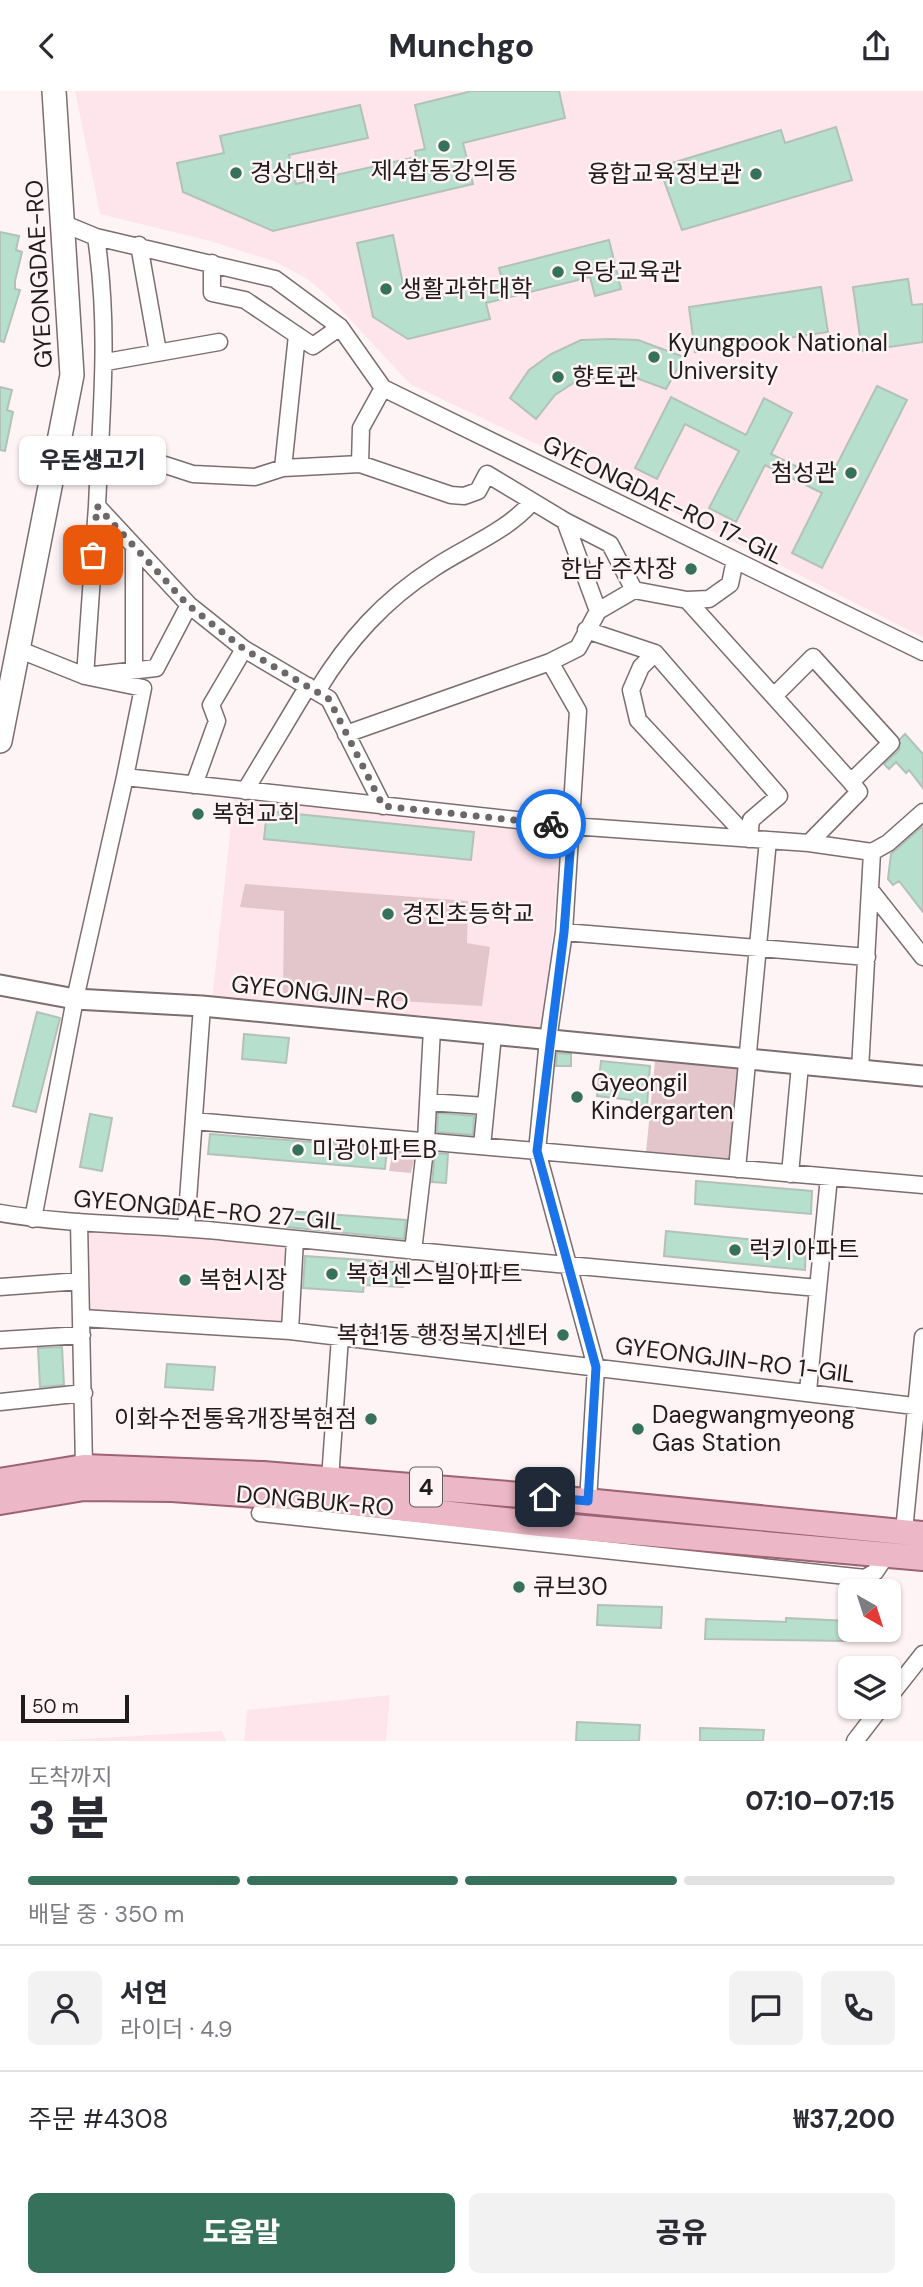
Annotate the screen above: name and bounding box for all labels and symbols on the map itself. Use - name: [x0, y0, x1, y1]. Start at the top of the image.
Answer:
- marker: 제4합동강의동: [436, 138, 452, 154]
- place label: 제4합동강의동: [370, 155, 518, 186]
- place label: 경상대학: [250, 157, 338, 188]
- place label: 융합교육정보관: [587, 158, 742, 189]
- marker: 경상대학: [228, 165, 244, 181]
- marker: 융합교육정보관: [748, 166, 764, 182]
- street label: GYEONGDAE-RO: [18, 179, 59, 369]
- place label: 우당교육관: [572, 256, 682, 287]
- marker: 우당교육관: [550, 264, 566, 280]
- place label: 생활과학대학: [400, 273, 532, 304]
- marker: 생활과학대학: [378, 281, 394, 297]
- place label: Kyungpook National University: [668, 327, 888, 386]
- marker: Kyungpook National University: [646, 349, 662, 365]
- place label: 향토관: [572, 361, 638, 392]
- marker: 향토관: [550, 369, 566, 385]
- street label: GYEONGDAE-RO 17-GIL: [538, 428, 789, 571]
- callout: 우돈생고기: [20, 436, 166, 485]
- place label: 첨성관: [771, 457, 837, 488]
- marker: 첨성관: [843, 465, 859, 481]
- pin: [63, 525, 123, 585]
- place label: 한남 주차장: [560, 553, 677, 584]
- marker: 한남 주차장: [683, 561, 699, 577]
- courier: [516, 789, 586, 859]
- place label: 복현교회: [212, 798, 300, 829]
- marker: 복현교회: [190, 806, 206, 822]
- place label: 경진초등학교: [402, 898, 534, 929]
- marker: 경진초등학교: [380, 906, 396, 922]
- street label: GYEONGJIN-RO: [230, 968, 410, 1017]
- place label: Gyeongil Kindergarten: [591, 1067, 734, 1126]
- marker: Gyeongil Kindergarten: [569, 1089, 585, 1105]
- place label: 미광아파트B: [312, 1134, 437, 1165]
- marker: 미광아파트B: [290, 1142, 306, 1158]
- street label: GYEONGDAE-RO 27-GIL: [72, 1182, 344, 1237]
- place label: 럭키아파트: [749, 1234, 859, 1265]
- marker: 럭키아파트: [727, 1242, 743, 1258]
- place label: 복현센스빌아파트: [346, 1258, 523, 1289]
- place label: 복현시장: [199, 1264, 287, 1295]
- marker: 복현센스빌아파트: [324, 1266, 340, 1282]
- marker: 복현시장: [177, 1272, 193, 1288]
- place label: 복현1동 행정복지센터: [336, 1319, 549, 1350]
- marker: 복현1동 행정복지센터: [555, 1327, 571, 1343]
- street label: GYEONGJIN-RO 1-GIL: [613, 1329, 857, 1390]
- place label: Daegwangmyeong Gas Station: [652, 1399, 855, 1458]
- place label: 이화수전통육개장복현점: [114, 1403, 357, 1434]
- marker: 이화수전통육개장복현점: [363, 1411, 379, 1427]
- marker: Daegwangmyeong Gas Station: [630, 1421, 646, 1437]
- road number: 4: [410, 1467, 442, 1506]
- pin: [515, 1467, 575, 1527]
- street label: DONGBUK-RO: [235, 1478, 395, 1523]
- place label: 큐브30: [533, 1571, 608, 1602]
- marker: 큐브30: [511, 1579, 527, 1595]
- north arrow: [838, 1579, 901, 1641]
- scale bar: [21, 1692, 130, 1724]

